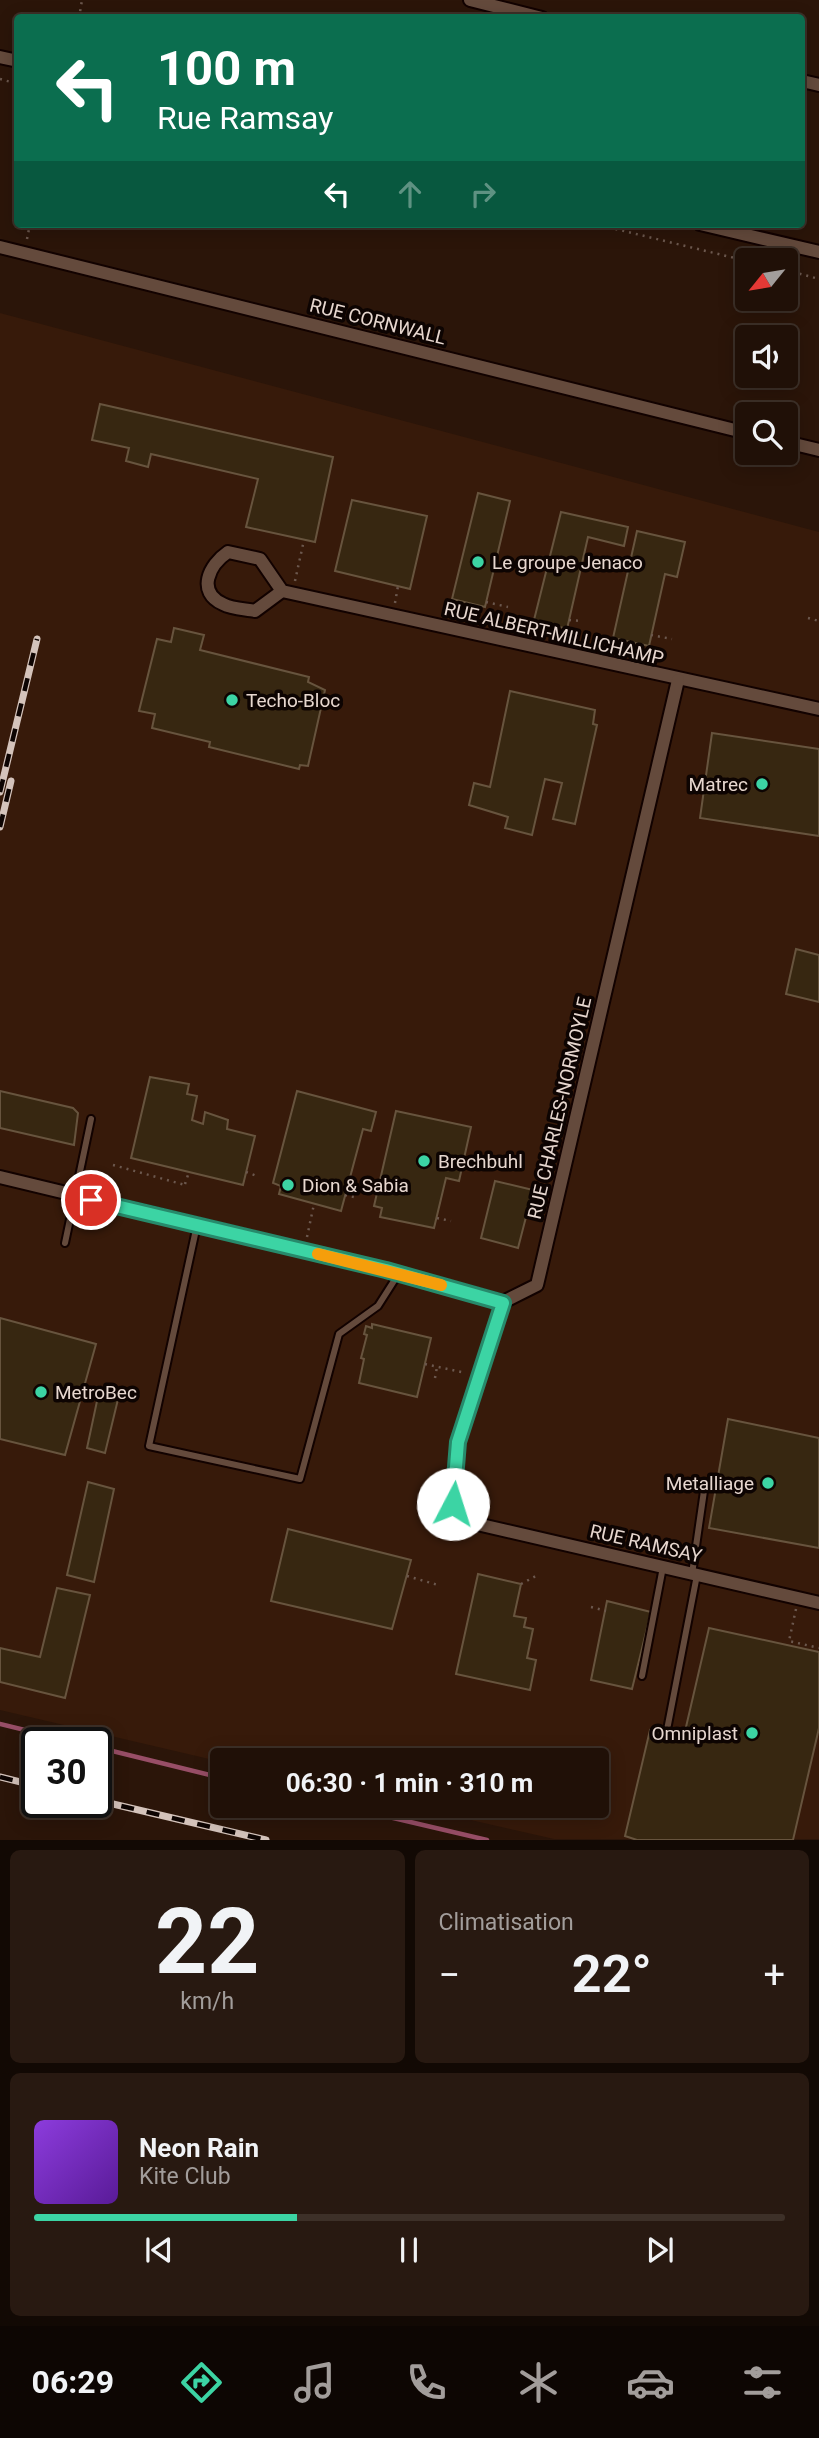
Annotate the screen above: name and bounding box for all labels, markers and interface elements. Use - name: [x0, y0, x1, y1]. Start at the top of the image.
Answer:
- text: 100 m: [157, 40, 296, 97]
- icon: left: [42, 42, 133, 133]
- text: Rue Ramsay: [157, 99, 333, 137]
- icon: left: [318, 175, 356, 213]
- icon: ahead: [391, 175, 429, 213]
- icon: right: [464, 175, 502, 213]
- north arrow: [735, 248, 798, 312]
- map controls: [735, 248, 798, 465]
- street label: RUE CORNWALL: [307, 293, 448, 350]
- button: sound: [735, 325, 798, 388]
- button: search: [735, 402, 798, 465]
- place label: Le groupe Jenaco: [492, 551, 643, 574]
- marker: Le groupe Jenaco: [470, 554, 486, 570]
- street label: RUE ALBERT-MILLICHAMP: [442, 597, 666, 670]
- place label: Techo-Bloc: [246, 689, 340, 712]
- marker: Techo-Bloc: [224, 692, 240, 708]
- place label: Matrec: [689, 773, 748, 796]
- marker: Matrec: [754, 776, 770, 792]
- street label: RUE CHARLES-NORMOYLE: [523, 995, 596, 1221]
- place label: Brechbuhl: [438, 1150, 523, 1173]
- marker: Brechbuhl: [416, 1153, 432, 1169]
- pin: [61, 1170, 121, 1230]
- place label: Dion & Sabia: [302, 1174, 409, 1197]
- marker: Dion & Sabia: [280, 1177, 296, 1193]
- icon: arrive: [72, 1181, 110, 1219]
- place label: MetroBec: [55, 1381, 137, 1404]
- marker: MetroBec: [33, 1384, 49, 1400]
- position arrow: [416, 1467, 490, 1541]
- place label: Metalliage: [666, 1472, 754, 1495]
- marker: Metalliage: [760, 1475, 776, 1491]
- street label: RUE RAMSAY: [588, 1519, 705, 1568]
- place label: Omniplast: [652, 1722, 738, 1745]
- marker: Omniplast: [744, 1725, 760, 1741]
- speed limit sign: 30: [21, 1727, 112, 1818]
- text: 06:30 · 1 min · 310 m: [286, 1768, 533, 1798]
- text: 22: [155, 1889, 259, 1995]
- text: Climatisation: [439, 1909, 574, 1936]
- text: 22°: [572, 1944, 652, 2005]
- text: −: [439, 1953, 460, 1997]
- text: +: [763, 1953, 785, 1997]
- text: km/h: [180, 1988, 234, 2015]
- text: Neon Rain: [139, 2133, 259, 2163]
- text: Kite Club: [139, 2163, 231, 2190]
- icon: previous: [140, 2231, 178, 2269]
- icon: pause: [390, 2231, 428, 2269]
- icon: next: [641, 2231, 679, 2269]
- icon: directions: [177, 2358, 226, 2407]
- icon: music: [290, 2358, 339, 2407]
- icon: phone: [402, 2358, 451, 2407]
- icon: climate: [514, 2358, 563, 2407]
- icon: car: [626, 2358, 675, 2407]
- icon: filters: [738, 2358, 787, 2407]
- text: 06:29: [32, 2363, 114, 2401]

